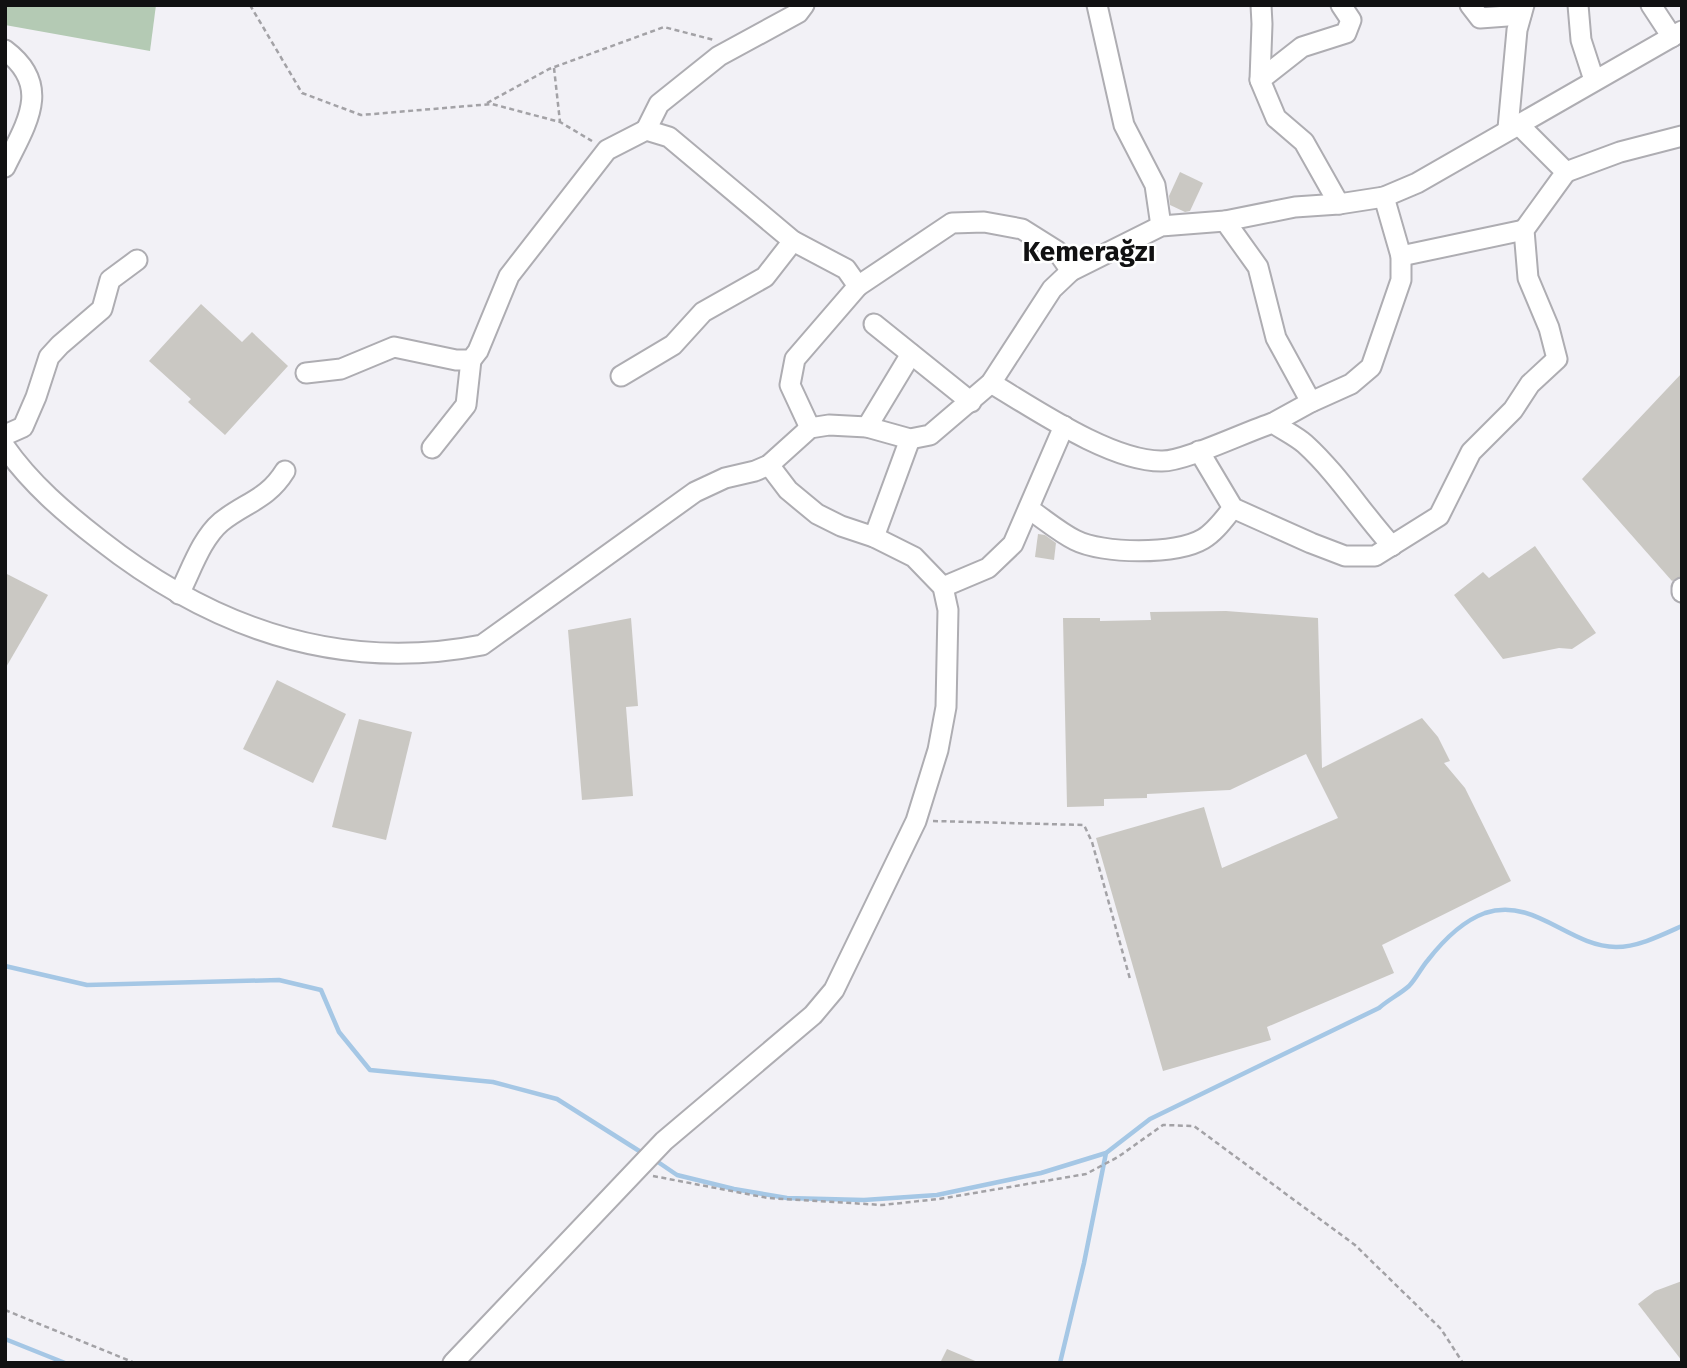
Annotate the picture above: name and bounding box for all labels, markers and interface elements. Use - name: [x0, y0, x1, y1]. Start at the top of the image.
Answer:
- district label: Kemerağzı: [1022, 235, 1156, 268]

